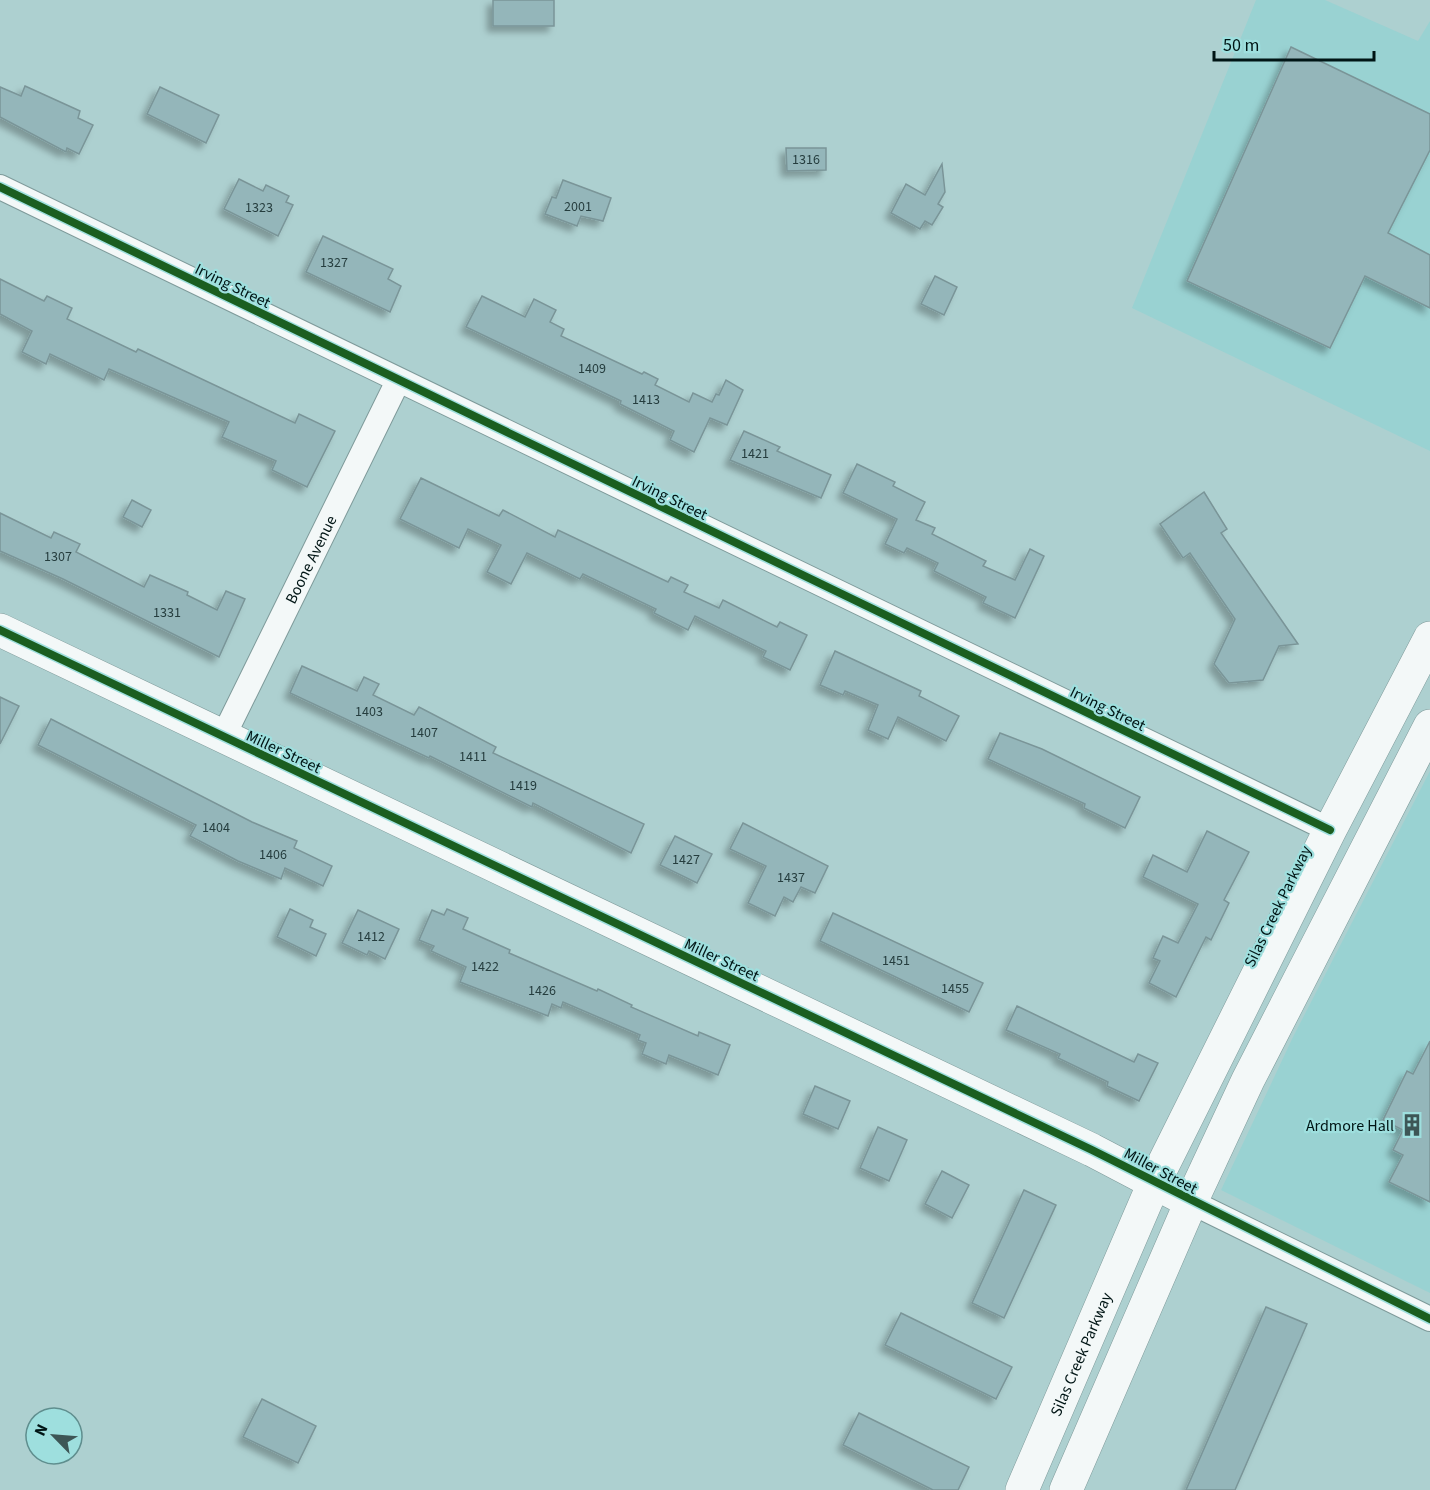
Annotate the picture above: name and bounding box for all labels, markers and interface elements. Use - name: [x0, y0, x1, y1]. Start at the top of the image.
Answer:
- scale bar: [1214, 24, 1374, 62]
- text: 50 m: [1223, 33, 1259, 58]
- house number: 1316: [792, 150, 820, 170]
- house number: 2001: [564, 197, 592, 217]
- house number: 1323: [245, 198, 273, 218]
- house number: 1327: [320, 253, 348, 273]
- street label: Irving Street: [191, 258, 275, 314]
- house number: 1409: [578, 359, 606, 379]
- house number: 1413: [632, 390, 660, 410]
- house number: 1421: [741, 444, 769, 464]
- street label: Irving Street: [628, 470, 712, 526]
- street label: Boone Avenue: [280, 512, 342, 608]
- house number: 1307: [44, 547, 72, 567]
- house number: 1331: [153, 603, 181, 623]
- street label: Irving Street: [1066, 681, 1150, 737]
- house number: 1403: [355, 702, 383, 722]
- house number: 1407: [410, 723, 438, 743]
- street label: Miller Street: [242, 725, 325, 779]
- house number: 1411: [459, 747, 487, 767]
- house number: 1419: [509, 776, 537, 796]
- house number: 1404: [202, 818, 230, 838]
- street label: Silas Creek Parkway: [1239, 841, 1317, 971]
- house number: 1406: [259, 845, 287, 865]
- house number: 1427: [672, 850, 700, 870]
- house number: 1437: [777, 868, 805, 888]
- house number: 1412: [357, 927, 385, 947]
- street label: Miller Street: [680, 933, 763, 987]
- house number: 1451: [882, 951, 910, 971]
- house number: 1422: [471, 957, 499, 977]
- house number: 1455: [941, 979, 969, 999]
- house number: 1426: [528, 981, 556, 1001]
- building icon: Ardmore Hall: [1399, 1112, 1425, 1138]
- place label: Ardmore Hall: [1306, 1115, 1394, 1137]
- street label: Miller Street: [1120, 1142, 1202, 1200]
- street label: Silas Creek Parkway: [1045, 1289, 1118, 1420]
- north arrow: [24, 1406, 84, 1466]
- text: N: [29, 1421, 54, 1440]

